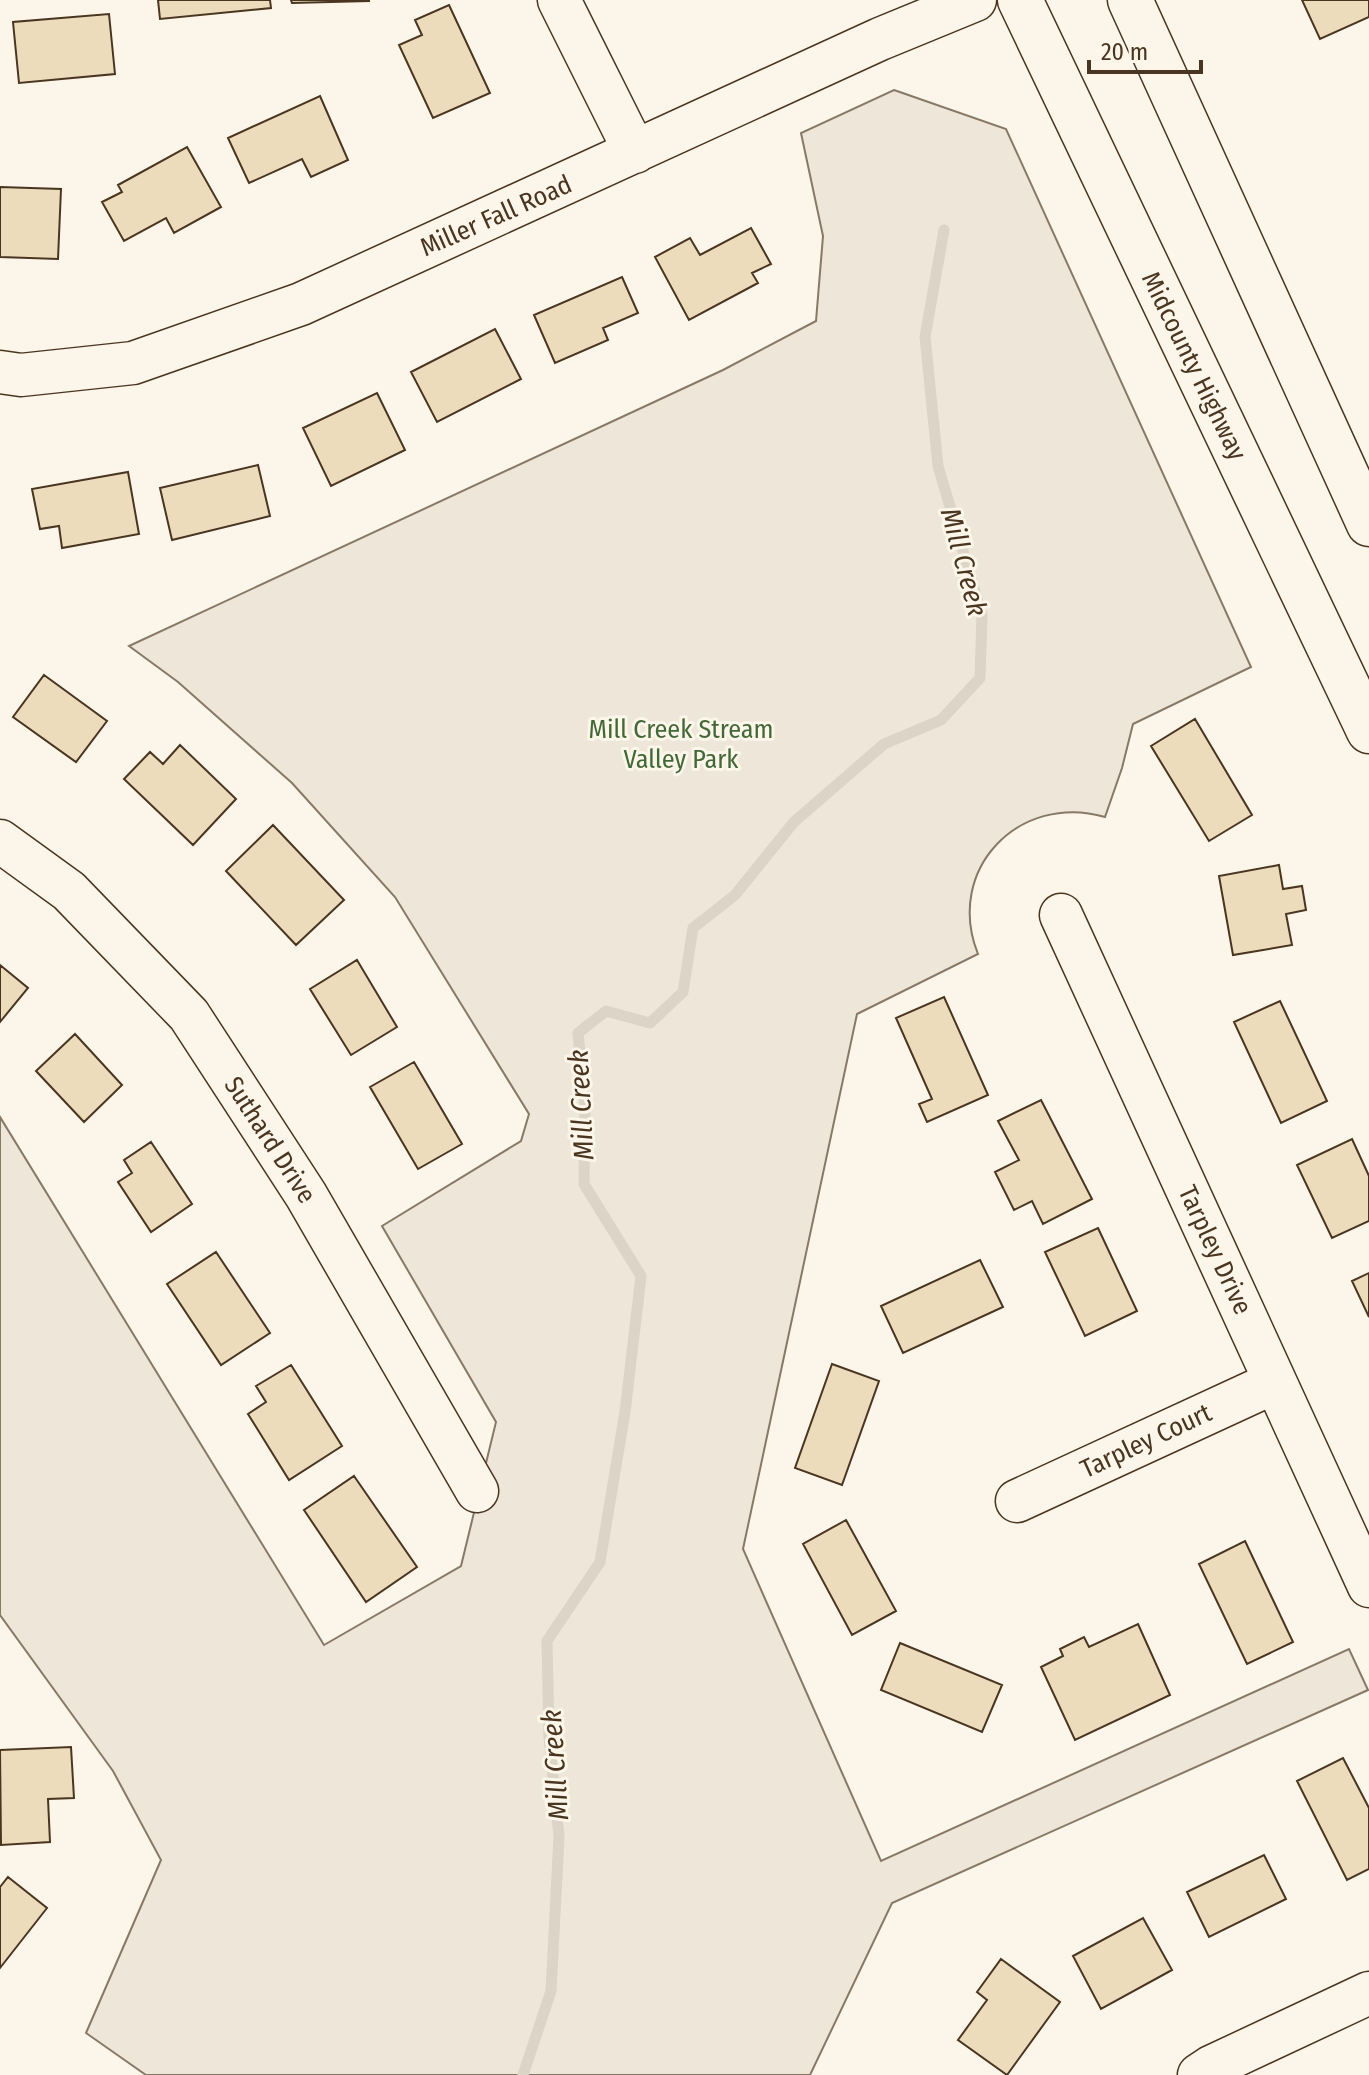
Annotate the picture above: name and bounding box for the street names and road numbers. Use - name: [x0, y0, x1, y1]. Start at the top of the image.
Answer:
- street label: Miller Fall Road: [415, 169, 577, 263]
- street label: Midcounty Highway: [1135, 267, 1253, 466]
- street label: Suthard Drive: [218, 1071, 322, 1209]
- street label: Tarpley Drive: [1172, 1181, 1258, 1319]
- street label: Tarpley Court: [1076, 1397, 1217, 1485]

